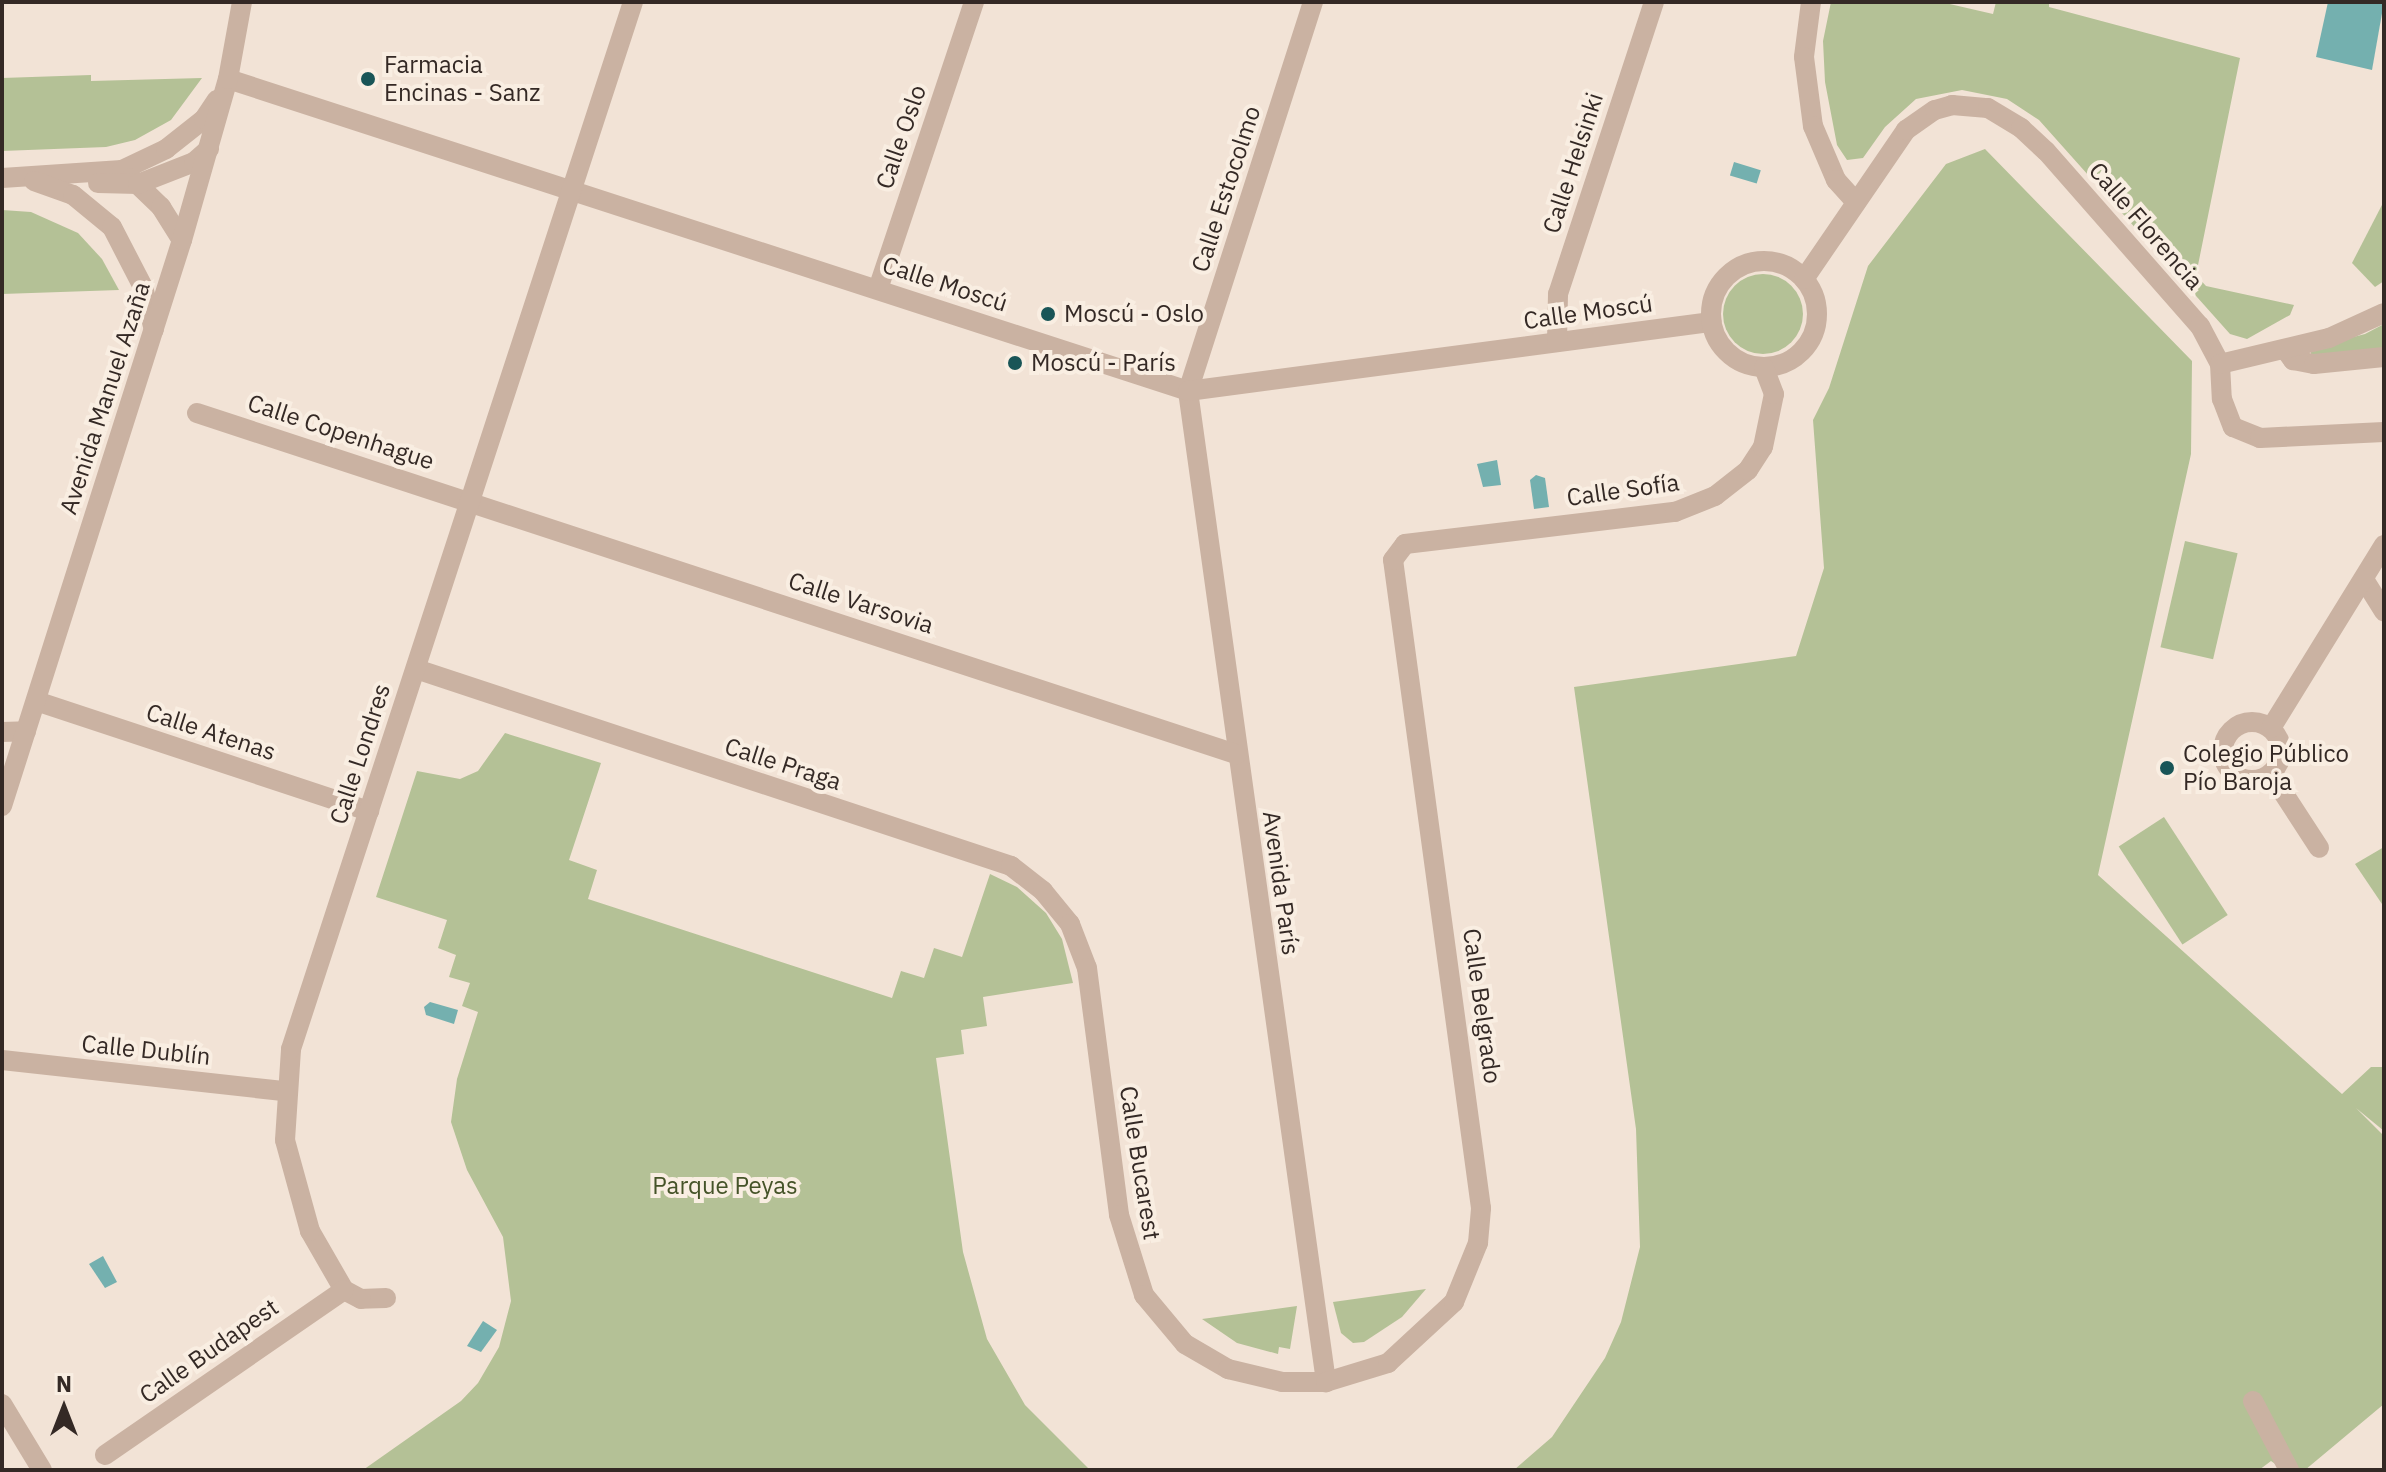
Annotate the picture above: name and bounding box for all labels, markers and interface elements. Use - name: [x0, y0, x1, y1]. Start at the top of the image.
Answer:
- place label: Farmacia Encinas - Sanz: [384, 51, 540, 107]
- marker: Farmacia Encinas - Sanz: [359, 70, 377, 88]
- street label: Calle Oslo: [870, 81, 932, 193]
- street label: Calle Helsinki: [1537, 89, 1609, 237]
- street label: Calle Estocolmo: [1186, 102, 1266, 276]
- street label: Calle Florencia: [2083, 156, 2209, 296]
- street label: Calle Moscú: [879, 250, 1011, 318]
- street label: Avenida Manuel Azaña: [54, 278, 156, 518]
- street label: Calle Moscú: [1522, 289, 1654, 335]
- place label: Moscú - Oslo: [1064, 300, 1204, 328]
- marker: Moscú - Oslo: [1039, 305, 1057, 323]
- place label: Moscú - París: [1031, 349, 1176, 377]
- marker: Moscú - París: [1006, 354, 1024, 372]
- street label: Calle Copenhague: [244, 388, 438, 476]
- street label: Calle Sofía: [1565, 468, 1681, 512]
- street label: Calle Varsovia: [785, 566, 937, 640]
- street label: Calle Londres: [324, 680, 396, 828]
- street label: Calle Atenas: [143, 698, 279, 766]
- street label: Calle Praga: [721, 732, 845, 796]
- place label: Colegio Público Pío Baroja: [2183, 740, 2349, 796]
- marker: Colegio Público Pío Baroja: [2158, 759, 2176, 777]
- street label: Avenida París: [1257, 809, 1305, 957]
- street label: Calle Belgrado: [1457, 927, 1507, 1085]
- street label: Calle Dublín: [80, 1029, 212, 1071]
- street label: Calle Bucarest: [1114, 1084, 1166, 1242]
- park label: Parque Peyas: [652, 1172, 798, 1200]
- street label: Calle Budapest: [134, 1293, 284, 1409]
- north arrow: [24, 1368, 104, 1448]
- text: N: [56, 1369, 72, 1398]

